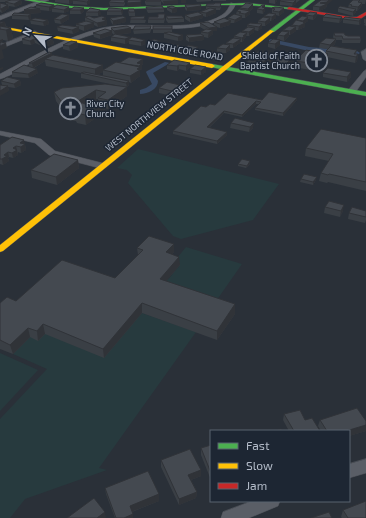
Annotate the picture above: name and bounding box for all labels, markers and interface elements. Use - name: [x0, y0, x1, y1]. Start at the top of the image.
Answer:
- north arrow: [16, 16, 56, 56]
- text: N: [19, 25, 34, 38]
- street label: NORTH COLE ROAD: [146, 38, 224, 63]
- church icon: Shield of Faith Baptist Church: [303, 48, 329, 74]
- place label: Shield of Faith Baptist Church: [240, 50, 300, 71]
- street label: WEST NORTHVIEW STREET: [103, 76, 195, 153]
- church icon: River City Church: [58, 96, 84, 122]
- place label: River City Church: [86, 98, 125, 119]
- legend: [210, 430, 350, 502]
- text: Fast: [246, 438, 270, 452]
- text: Slow: [246, 458, 273, 472]
- text: Jam: [246, 478, 267, 492]

